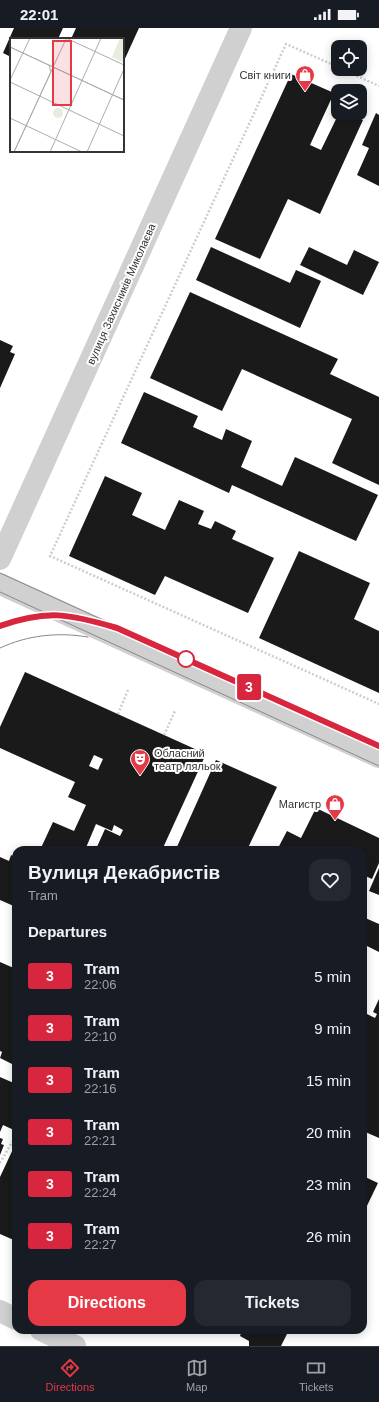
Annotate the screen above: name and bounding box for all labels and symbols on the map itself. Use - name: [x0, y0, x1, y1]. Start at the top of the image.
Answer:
- inset map: [10, 38, 124, 152]
- shop icon: Світ книги: [294, 64, 316, 92]
- place label: Світ книги: [239, 69, 291, 81]
- street label: вулиця Захисників Миколаєва: [84, 221, 158, 366]
- unlabelled marker: [177, 650, 195, 668]
- line badge: 3: [236, 674, 262, 700]
- place label: Обласний театр ляльок: [154, 747, 221, 772]
- theatre icon: Обласний театр ляльок: [129, 748, 151, 776]
- shop icon: Магистр: [324, 793, 346, 821]
- place label: Магистр: [279, 798, 321, 810]

